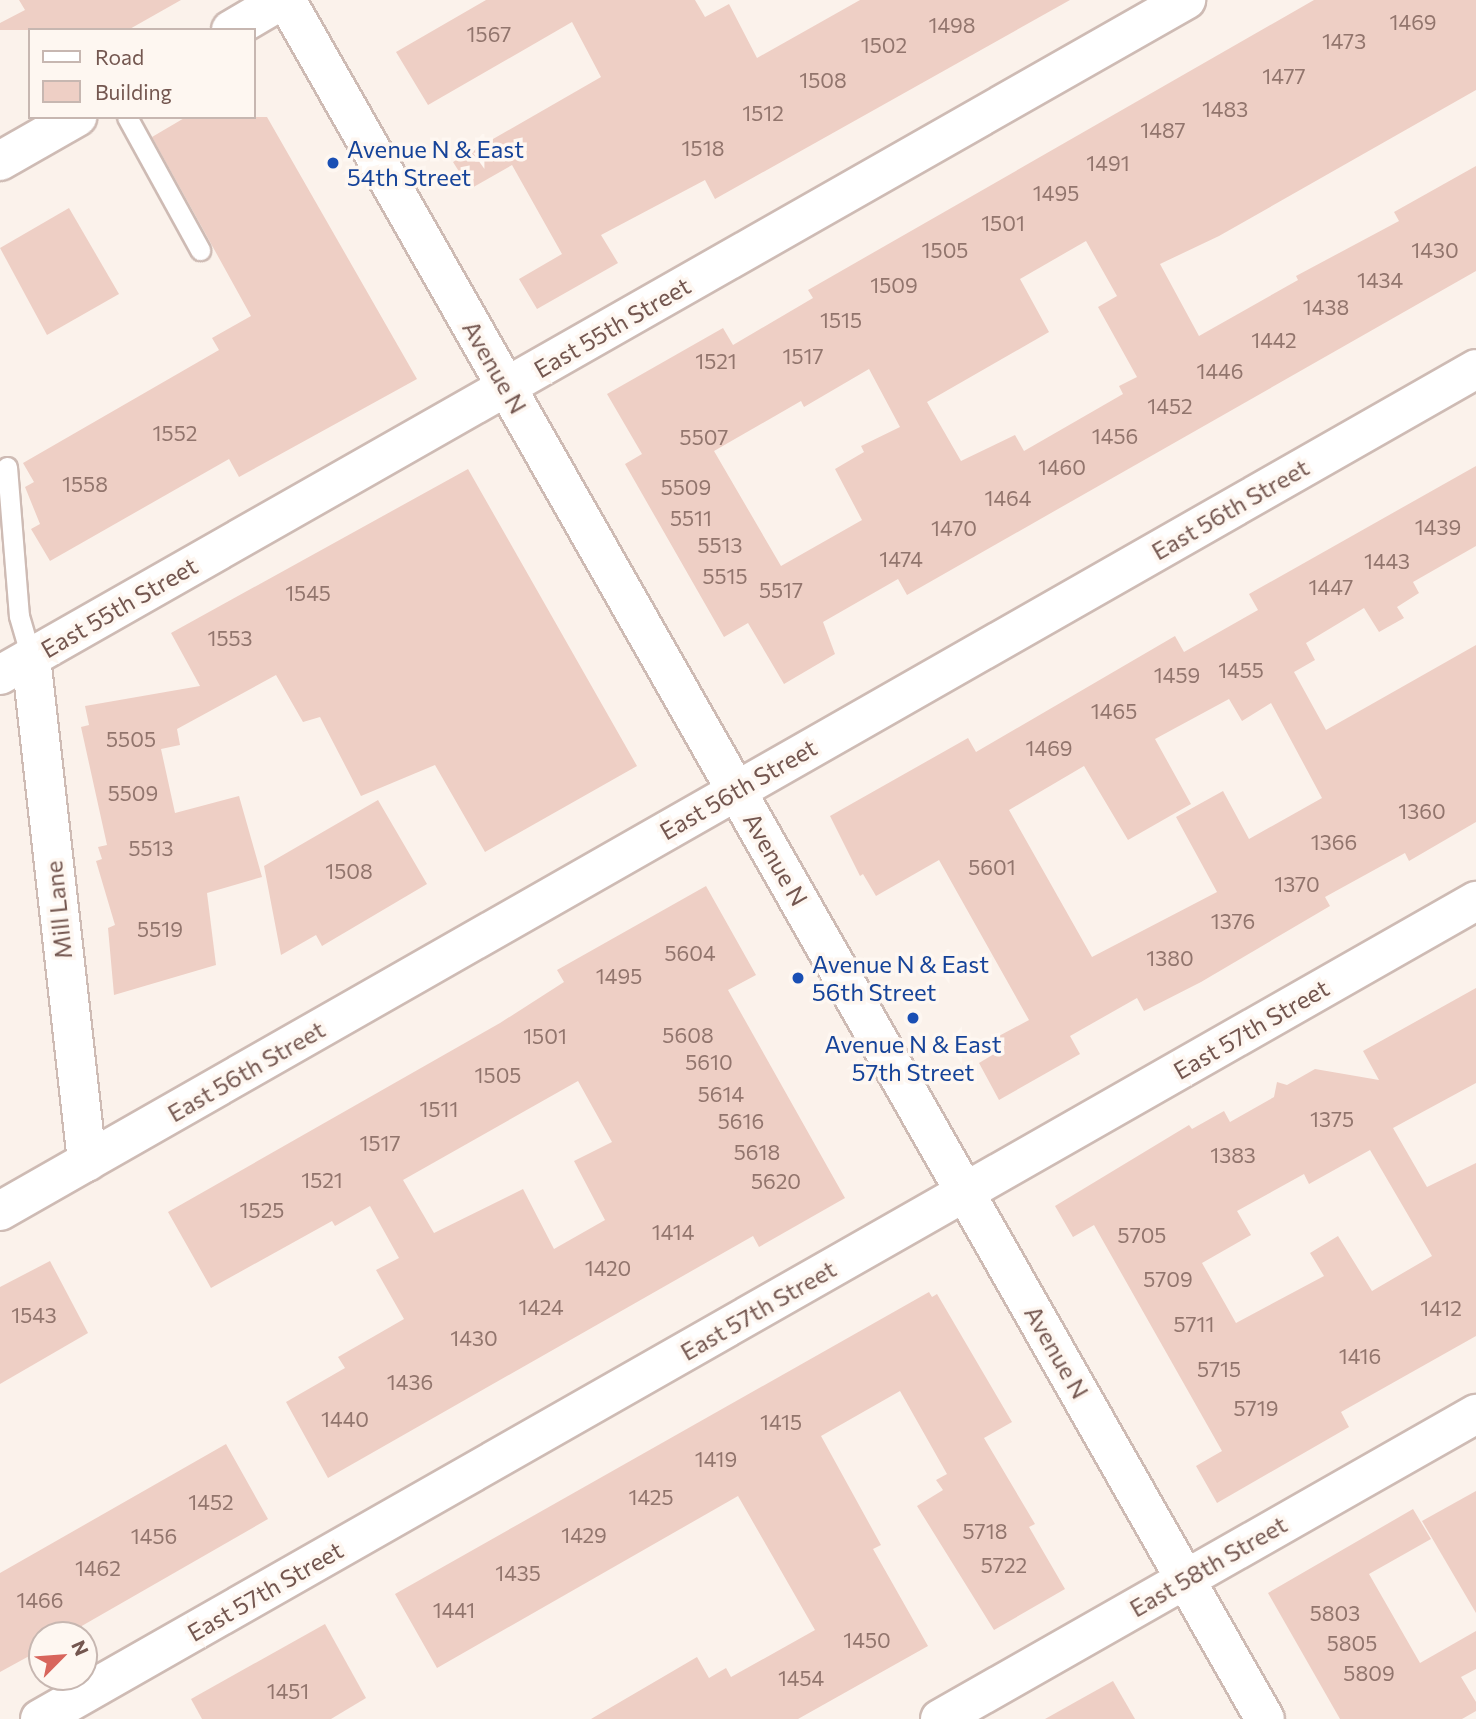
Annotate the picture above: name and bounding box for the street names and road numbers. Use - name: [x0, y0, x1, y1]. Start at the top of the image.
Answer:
- street label: East 55th Street: [529, 271, 695, 383]
- street label: Avenue N: [457, 315, 533, 419]
- street label: East 56th Street: [1146, 452, 1314, 566]
- street label: East 55th Street: [36, 551, 202, 663]
- street label: East 56th Street: [654, 732, 822, 846]
- street label: Avenue N: [738, 807, 814, 911]
- street label: Mill Lane: [39, 859, 77, 961]
- street label: East 57th Street: [1168, 973, 1334, 1085]
- street label: East 56th Street: [162, 1014, 330, 1128]
- street label: East 57th Street: [675, 1254, 841, 1366]
- street label: Avenue N: [1019, 1300, 1095, 1404]
- street label: East 58th Street: [1124, 1509, 1292, 1623]
- street label: East 57th Street: [182, 1535, 348, 1647]

